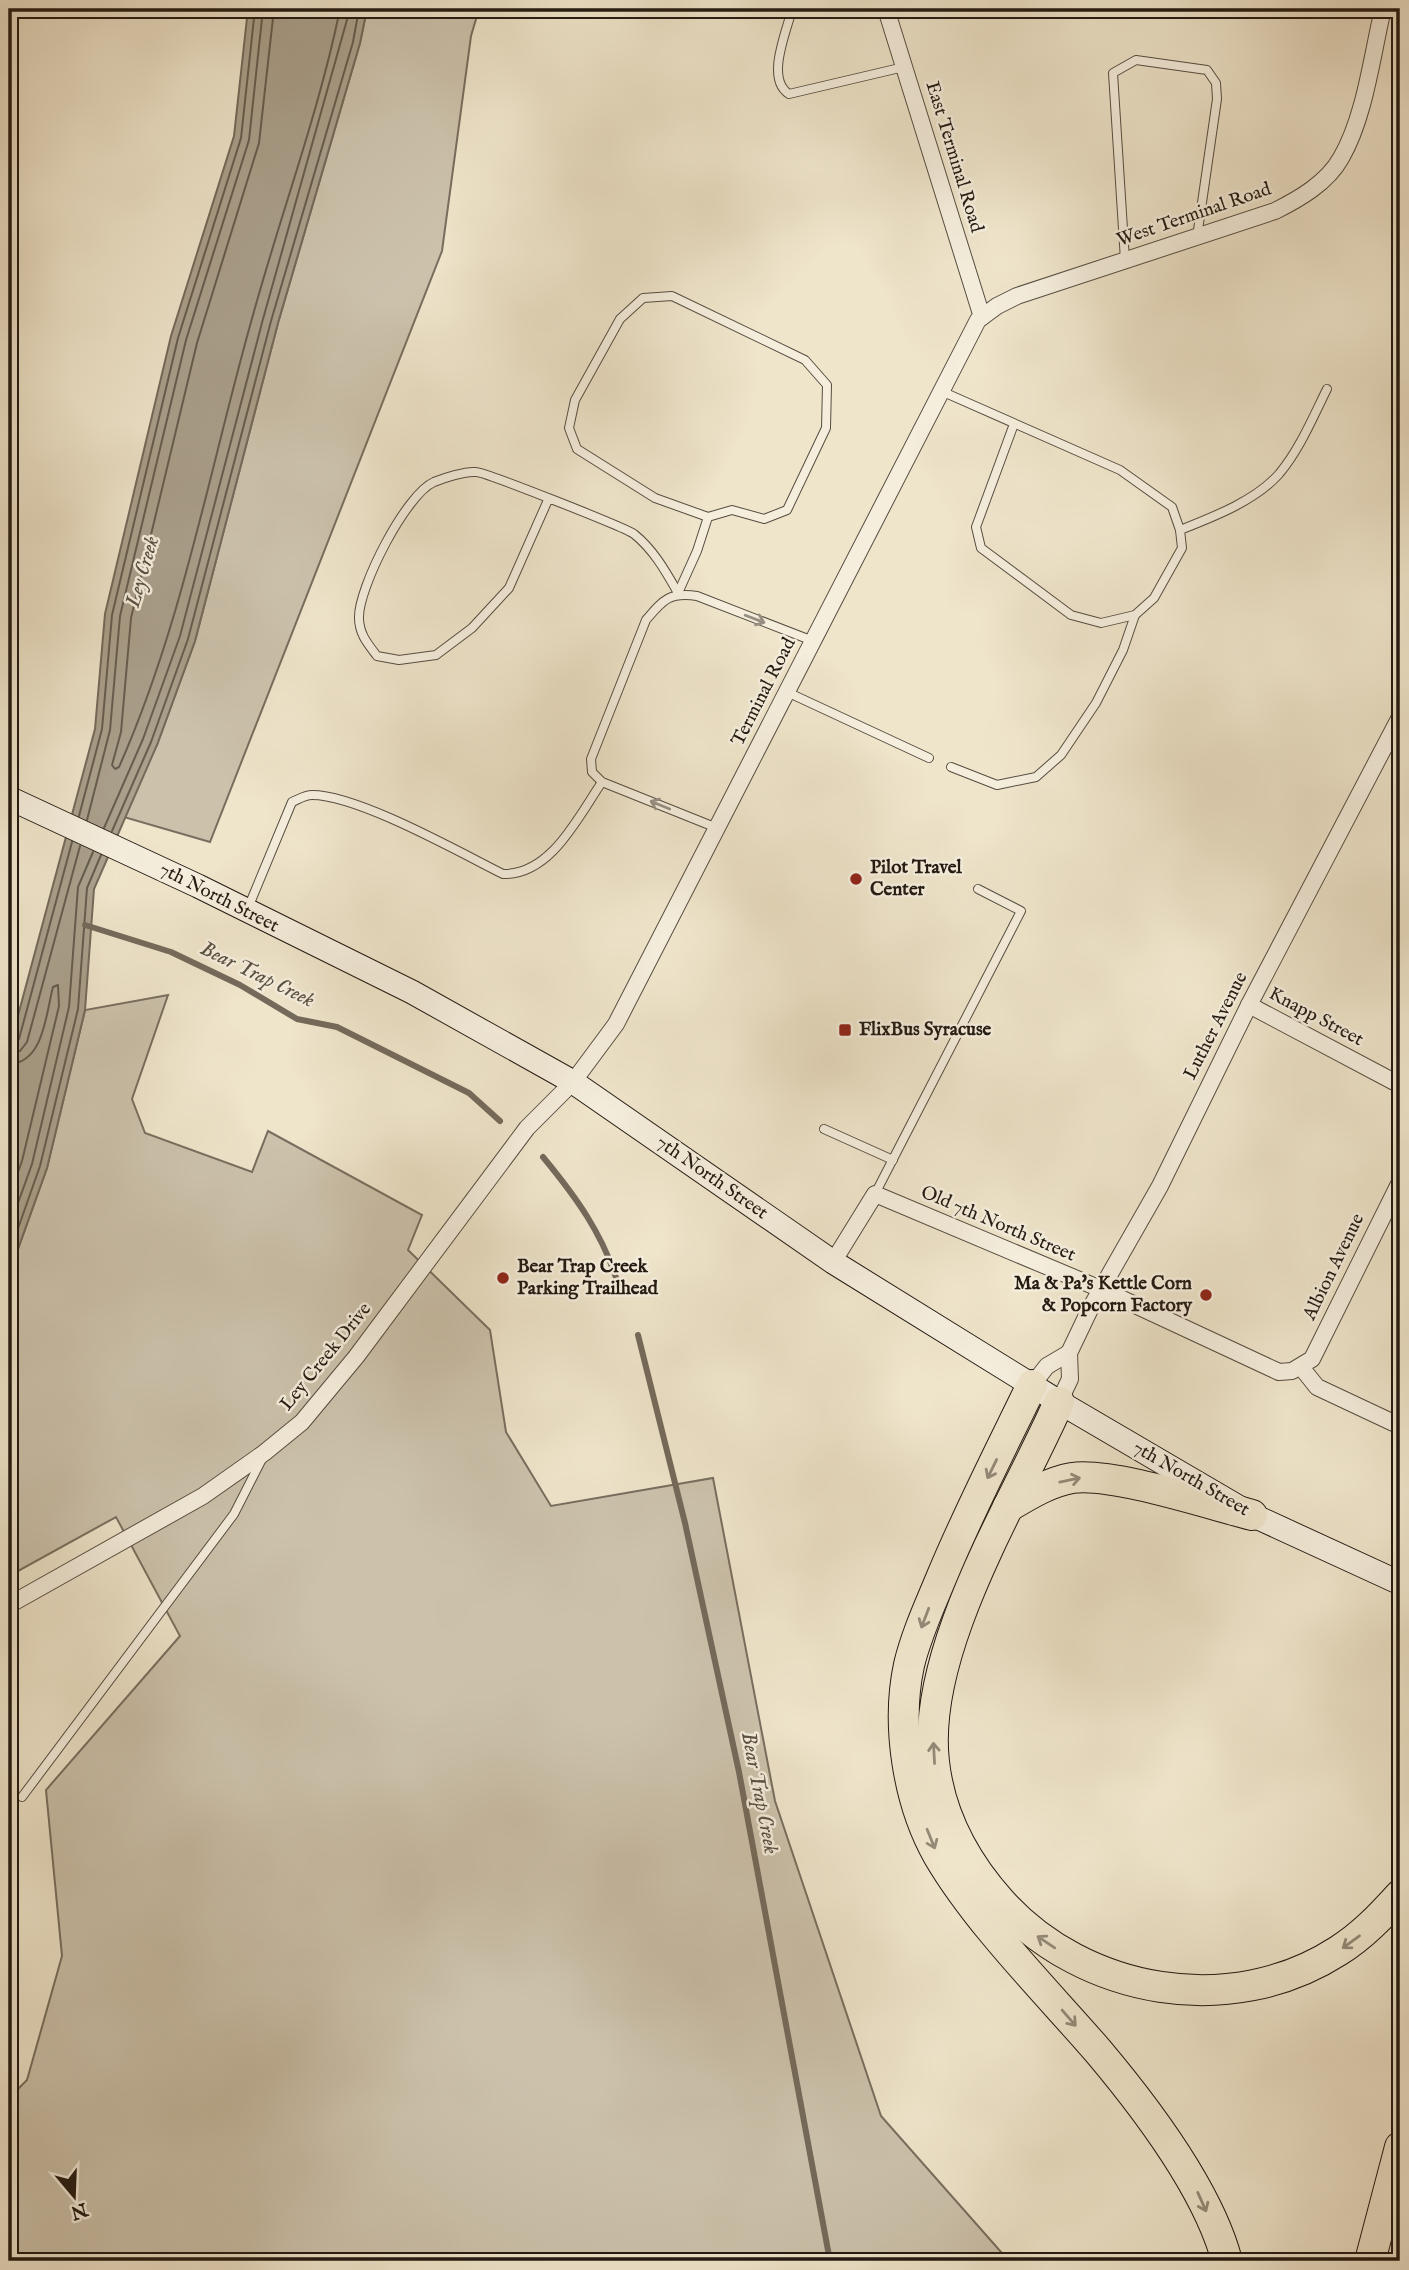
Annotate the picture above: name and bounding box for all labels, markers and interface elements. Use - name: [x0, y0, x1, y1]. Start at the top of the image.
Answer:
- street label: East Terminal Road: [920, 78, 989, 236]
- street label: West Terminal Road: [1114, 177, 1275, 253]
- water label: Ley Creek: [120, 533, 166, 612]
- one-way arrow: [744, 613, 765, 626]
- street label: Terminal Road: [726, 633, 802, 750]
- one-way arrow: [649, 797, 671, 810]
- place label: Pilot Travel Center: [870, 856, 962, 902]
- street label: 7th North Street: [155, 858, 283, 939]
- marker: Pilot Travel Center: [848, 871, 864, 887]
- water label: Bear Trap Creek: [195, 936, 319, 1015]
- street label: Luther Avenue: [1179, 968, 1254, 1084]
- street label: Knapp Street: [1264, 982, 1368, 1052]
- place label: FlixBus Syracuse: [859, 1018, 992, 1042]
- marker: FlixBus Syracuse: [837, 1022, 853, 1038]
- street label: 7th North Street: [652, 1131, 773, 1226]
- street label: Old 7th North Street: [917, 1181, 1079, 1268]
- street label: Albion Avenue: [1297, 1210, 1370, 1325]
- place label: Bear Trap Creek Parking Trailhead: [517, 1255, 659, 1301]
- marker: Bear Trap Creek Parking Trailhead: [495, 1270, 511, 1286]
- place label: Ma & Pa's Kettle Corn & Popcorn Factory: [1014, 1272, 1193, 1318]
- marker: Ma & Pa's Kettle Corn & Popcorn Factory: [1198, 1287, 1214, 1303]
- street label: Ley Creek Drive: [275, 1298, 377, 1416]
- street label: 7th North Street: [1128, 1436, 1254, 1522]
- one-way arrow: [984, 1458, 998, 1479]
- one-way arrow: [1058, 1473, 1081, 1487]
- one-way arrow: [918, 1606, 930, 1628]
- water label: Bear Trap Creek: [734, 1730, 784, 1857]
- one-way arrow: [927, 1742, 940, 1765]
- one-way arrow: [925, 1827, 938, 1849]
- one-way arrow: [1037, 1934, 1056, 1949]
- one-way arrow: [1342, 1934, 1361, 1949]
- one-way arrow: [1061, 2009, 1077, 2027]
- north arrow: [38, 2162, 108, 2232]
- one-way arrow: [1196, 2191, 1209, 2212]
- text: N: [67, 2196, 92, 2224]

